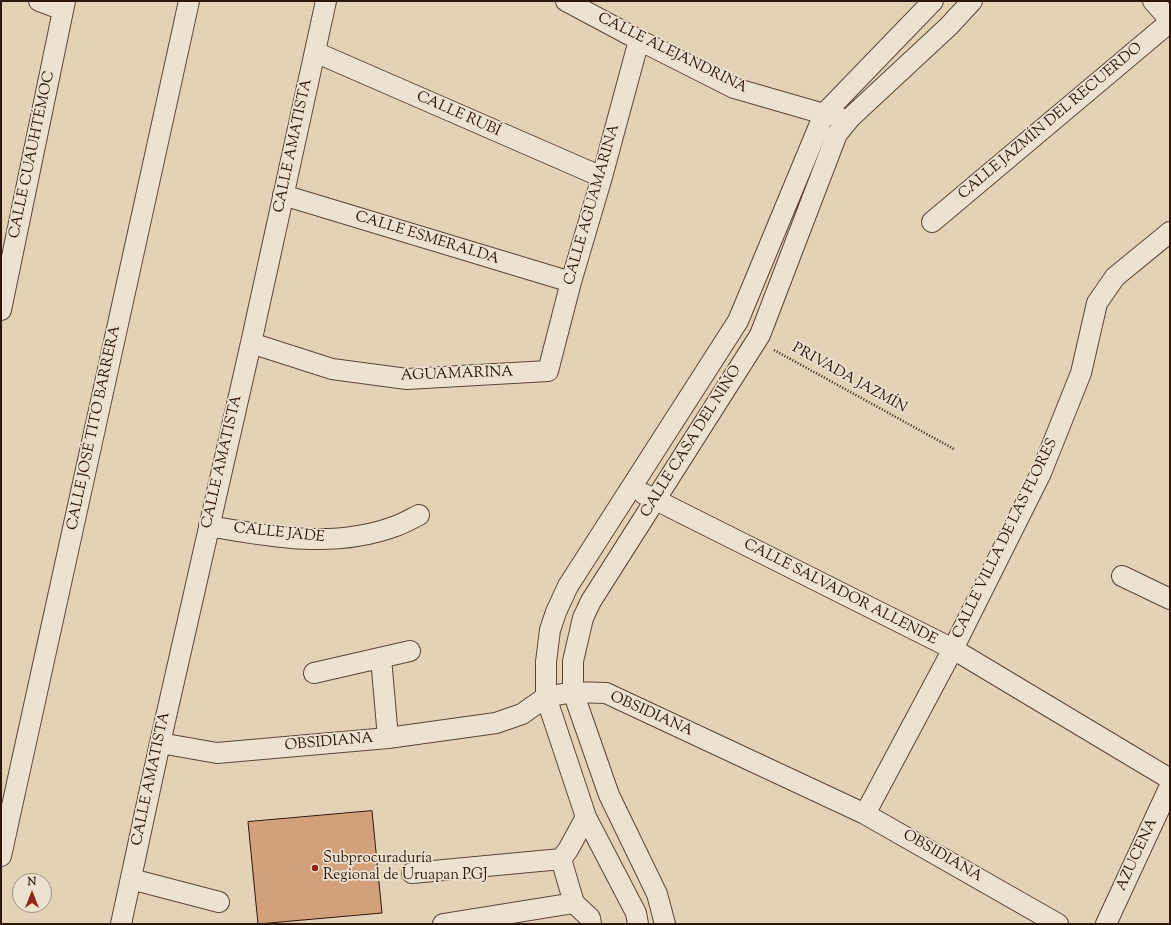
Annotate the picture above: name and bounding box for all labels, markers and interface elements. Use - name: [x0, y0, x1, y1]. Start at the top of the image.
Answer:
- street label: CALLE ALEJANDRINA: [594, 10, 750, 98]
- street label: CALLE JAZMÍN DEL RECUERDO: [955, 40, 1147, 204]
- street label: CALLE CUAUHTÉMOC: [6, 70, 60, 240]
- street label: CALLE AMATISTA: [271, 77, 317, 215]
- street label: CALLE RUBÍ: [413, 88, 503, 142]
- street label: CALLE AGUAMARINA: [561, 122, 625, 288]
- street label: CALLE ESMERALDA: [353, 208, 501, 270]
- street label: CALLE JOSÉ TITO BARRERA: [64, 324, 126, 532]
- street label: PRIVADA JAZMÍN: [788, 340, 910, 418]
- street label: CALLE CASA DEL NIÑO: [638, 363, 746, 521]
- street label: AGUAMARINA: [400, 364, 514, 386]
- street label: CALLE AMATISTA: [199, 393, 247, 531]
- street label: CALLE VILLA DE LAS FLORES: [950, 436, 1062, 642]
- street label: CALLE JADE: [233, 520, 325, 548]
- street label: CALLE SALVADOR ALLENDE: [740, 536, 940, 650]
- street label: OBSIDIANA: [607, 689, 695, 741]
- street label: CALLE AMATISTA: [129, 710, 175, 848]
- street label: OBSIDIANA: [284, 730, 374, 756]
- street label: AZUCENA: [1113, 816, 1163, 894]
- street label: OBSIDIANA: [899, 827, 985, 887]
- place label: Subprocuraduría Regional de Uruapan PGJ: [323, 850, 487, 885]
- marker: Subprocuraduría Regional de Uruapan PGJ: [310, 863, 320, 873]
- north arrow: [12, 873, 52, 913]
- text: N: [28, 874, 36, 890]

